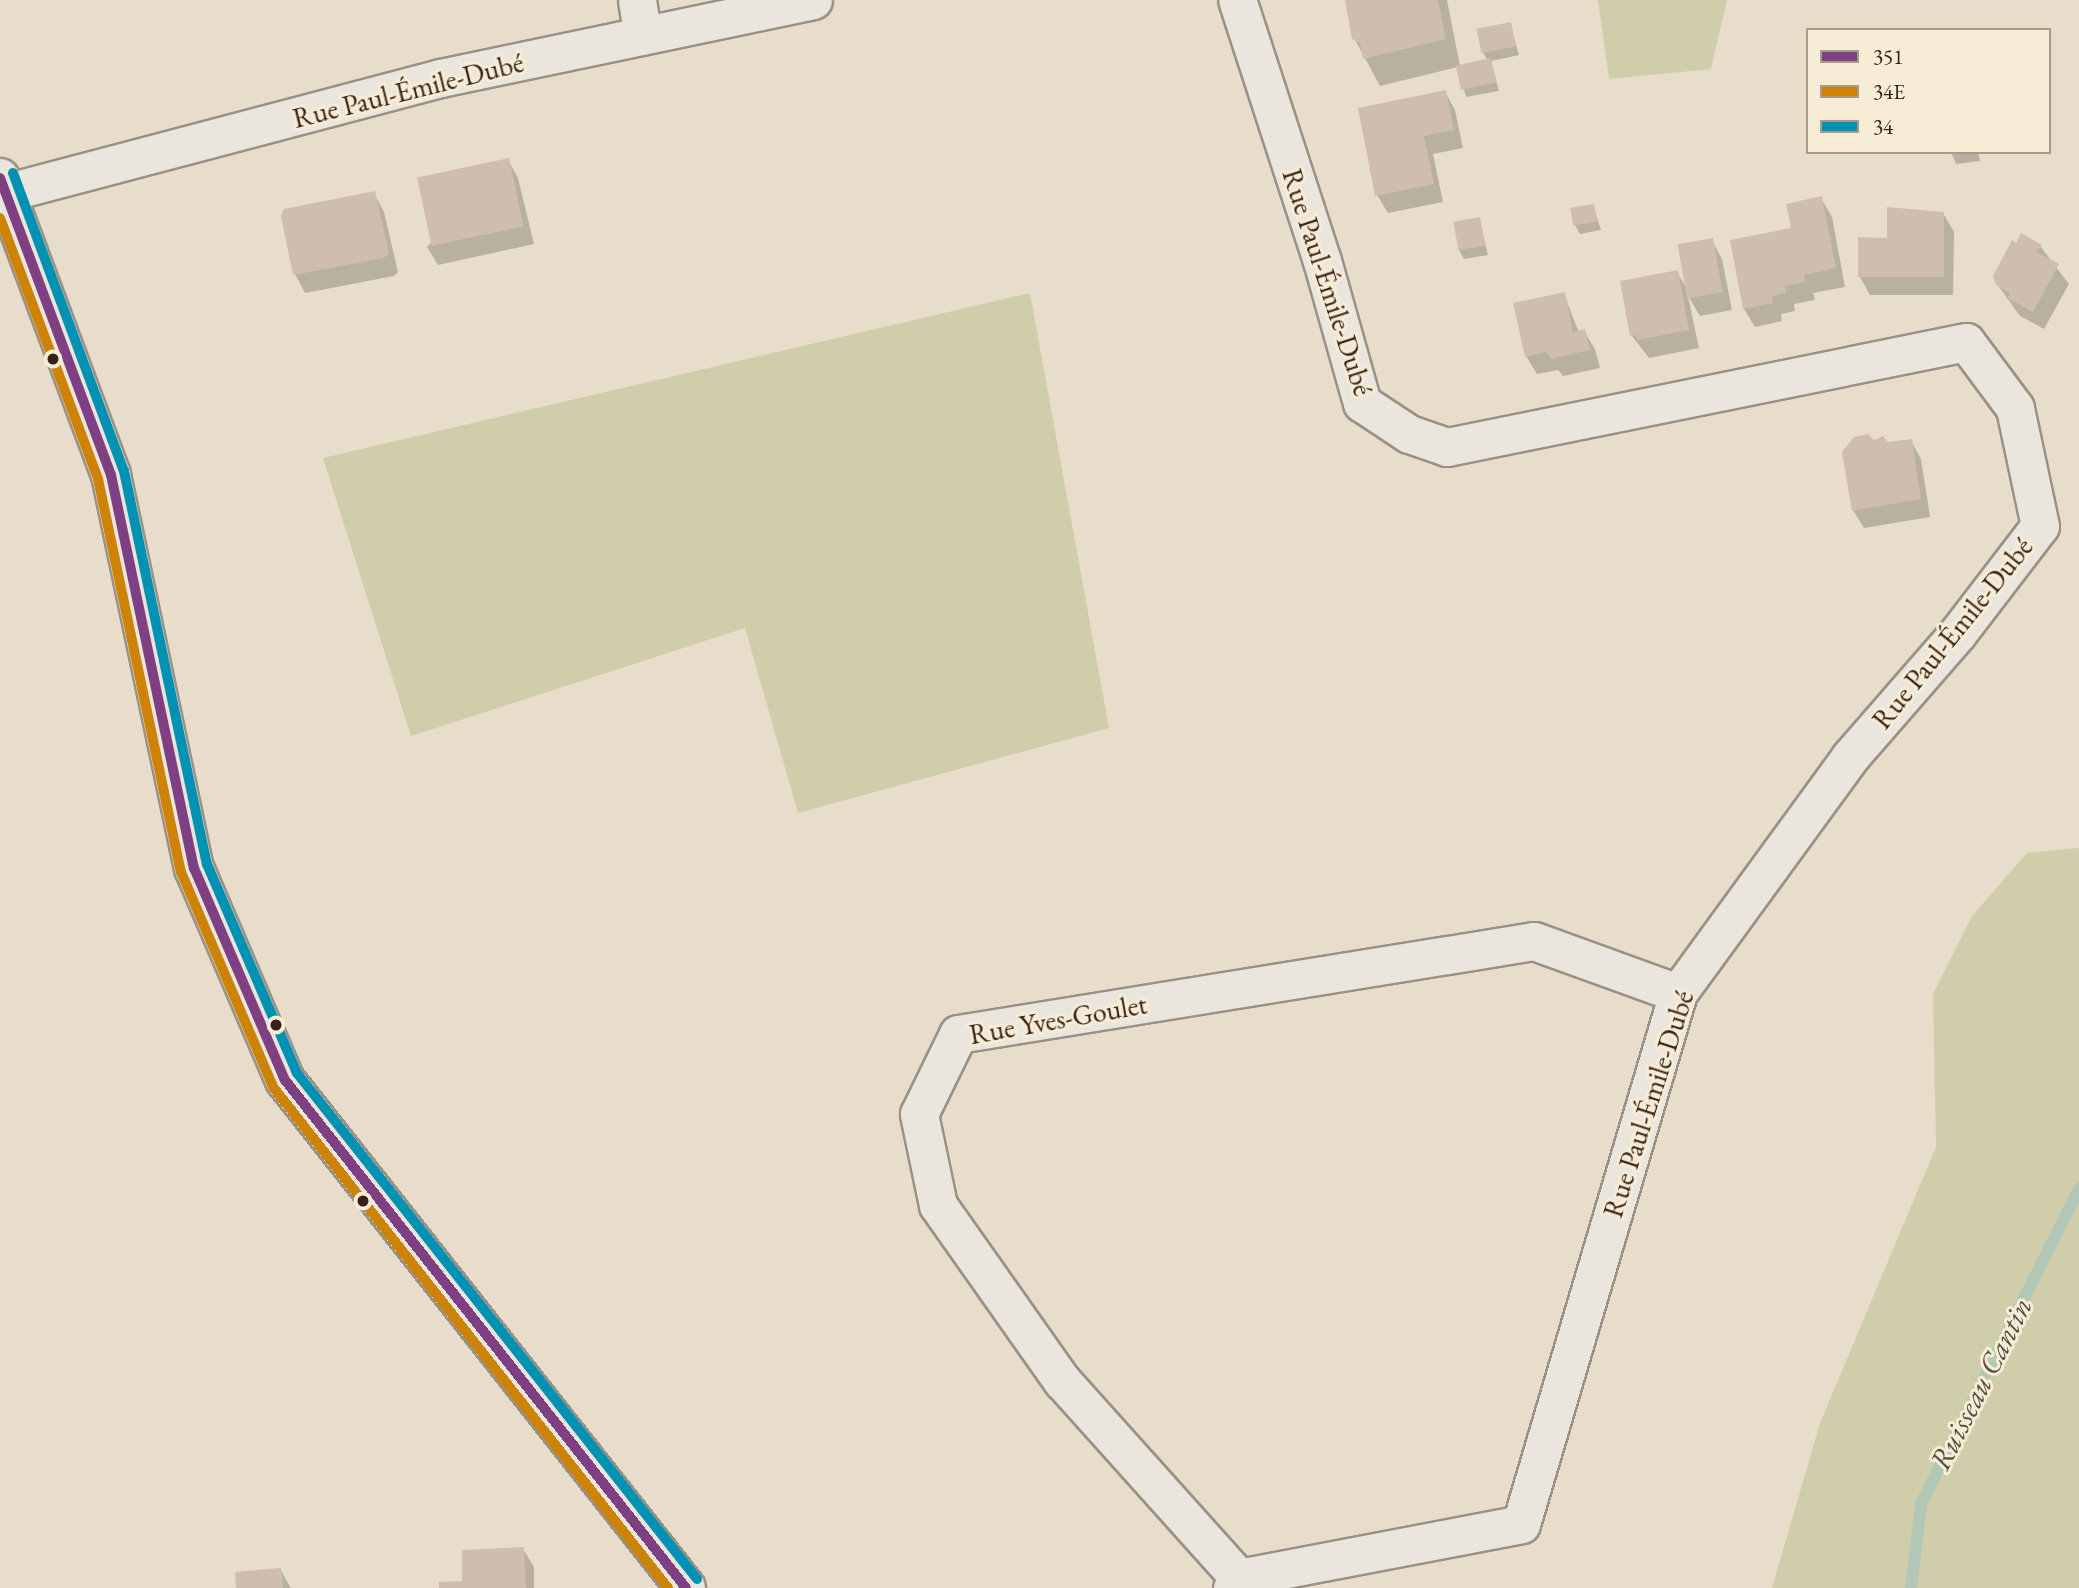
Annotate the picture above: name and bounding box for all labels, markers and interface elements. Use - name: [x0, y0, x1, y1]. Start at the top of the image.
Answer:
- legend: [1806, 28, 2051, 154]
- text: 351: [1873, 43, 1903, 70]
- street label: Rue Paul-Émile-Dubé: [289, 45, 527, 135]
- text: 34E: [1873, 78, 1905, 105]
- text: 34: [1873, 113, 1893, 140]
- street label: Rue Paul-Émile-Dubé: [1275, 164, 1381, 400]
- unlabelled marker: [46, 352, 60, 366]
- street label: Rue Paul-Émile-Dubé: [1865, 531, 2039, 735]
- street label: Rue Paul-Émile-Dubé: [1595, 986, 1701, 1222]
- street label: Rue Yves-Goulet: [967, 987, 1149, 1051]
- unlabelled marker: [269, 1018, 283, 1032]
- unlabelled marker: [356, 1194, 370, 1208]
- water label: Ruisseau Cantin: [1922, 1292, 2040, 1476]

